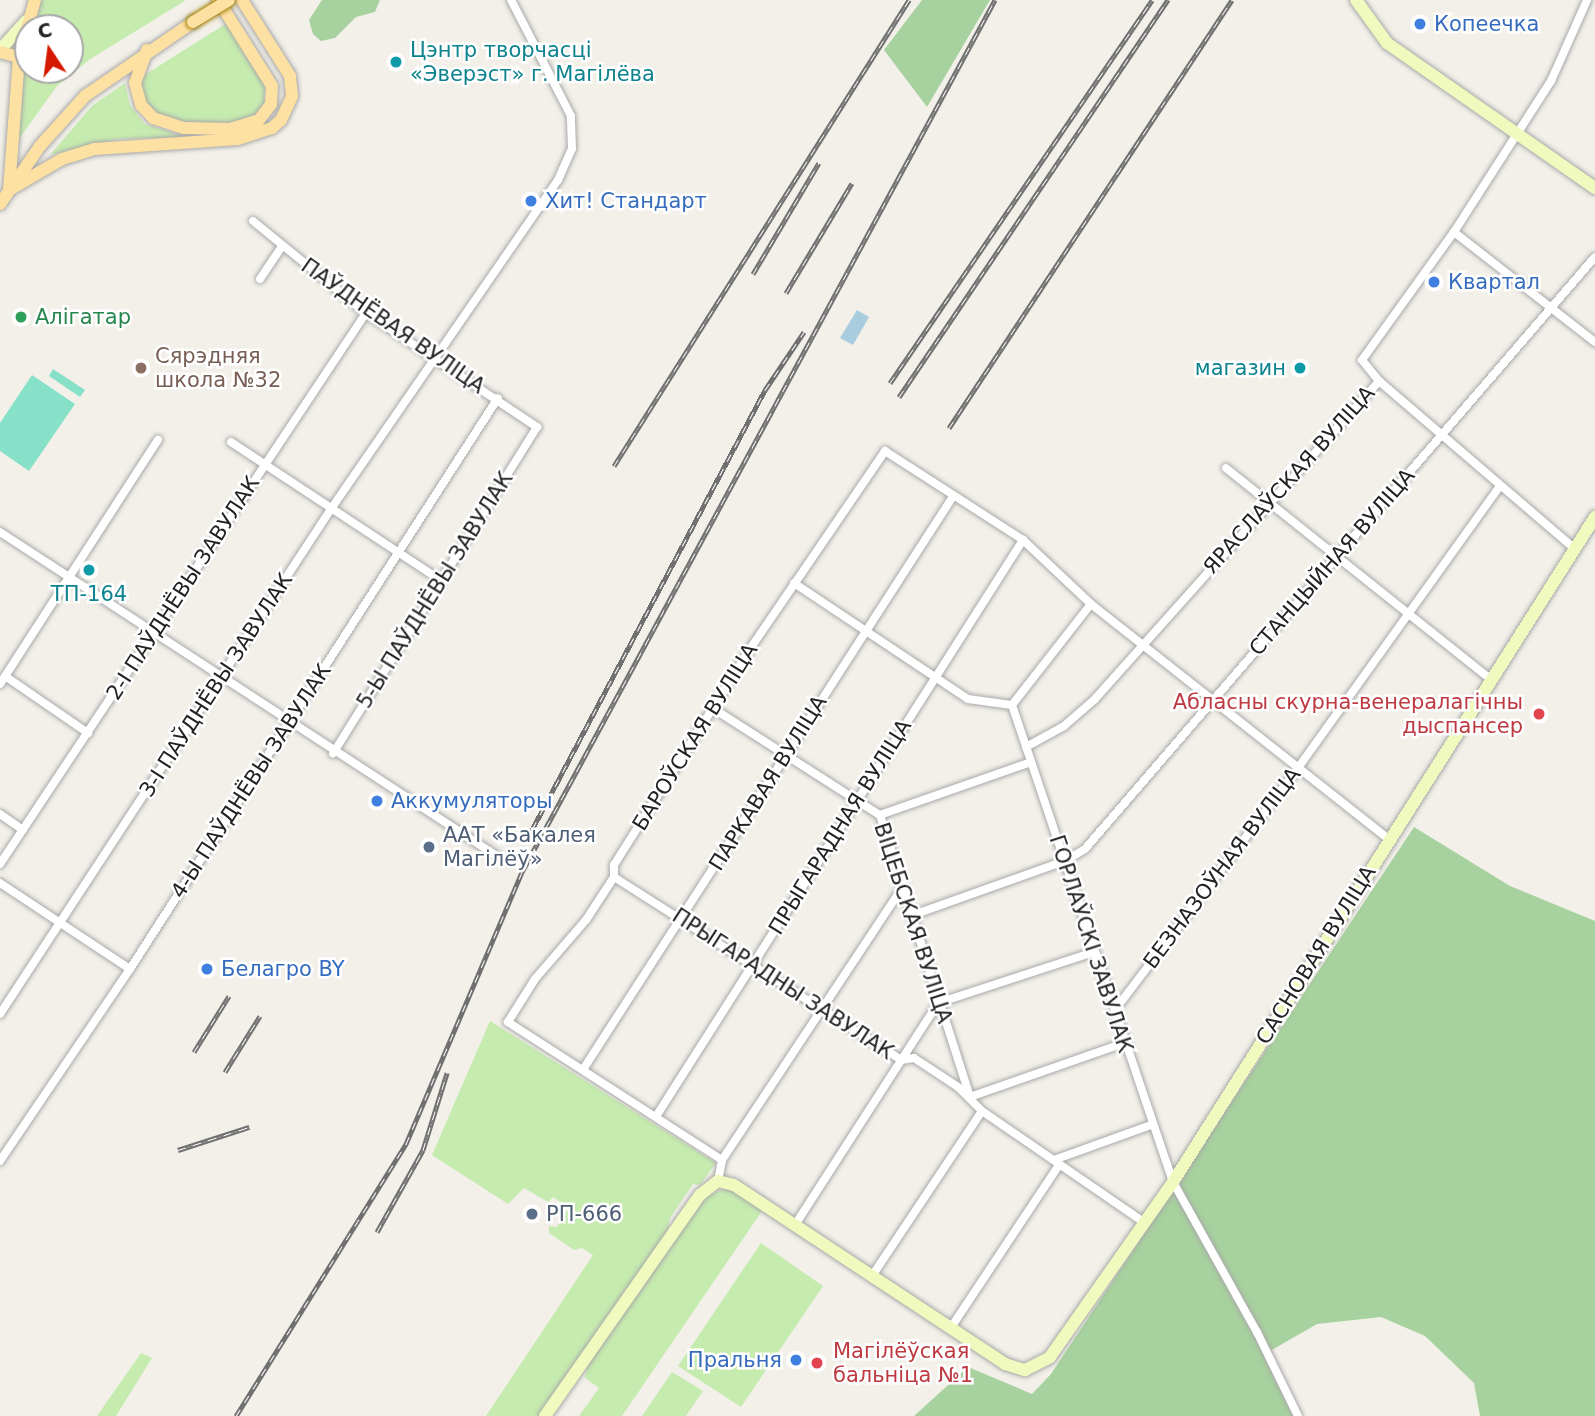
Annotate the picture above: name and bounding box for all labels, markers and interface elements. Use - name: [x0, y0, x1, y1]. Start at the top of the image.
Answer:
- place label: Копеечка: [1434, 11, 1539, 37]
- north arrow: [14, 14, 84, 84]
- marker: Копеечка: [1412, 16, 1428, 32]
- text: С: [35, 18, 54, 43]
- place label: Цэнтр творчасці «Эверэст» г. Магілёва: [410, 37, 655, 87]
- marker: Цэнтр творчасці «Эверэст» г. Магілёва: [388, 54, 404, 70]
- place label: Хит! Стандарт: [545, 188, 707, 214]
- marker: Хит! Стандарт: [523, 193, 539, 209]
- street label: ПАЎДНЁВАЯ ВУЛІЦА: [296, 253, 490, 399]
- place label: Квартал: [1448, 269, 1540, 295]
- marker: Квартал: [1426, 274, 1442, 290]
- place label: Алігатар: [35, 304, 131, 330]
- marker: Алігатар: [13, 309, 29, 325]
- place label: Сярэдняя школа №32: [155, 343, 281, 393]
- place label: магазин: [1195, 355, 1286, 381]
- marker: Сярэдняя школа №32: [133, 360, 149, 376]
- marker: магазин: [1292, 360, 1308, 376]
- street label: ЯРАСЛАЎСКАЯ ВУЛІЦА: [1198, 381, 1380, 579]
- street label: СТАНЦЫЙНАЯ ВУЛІЦА: [1244, 463, 1420, 661]
- street label: 5-Ы ПАЎДНЁВЫ ЗАВУЛАК: [352, 467, 518, 713]
- street label: 2-І ПАЎДНЁВЫ ЗАВУЛАК: [101, 471, 265, 705]
- marker: ТП-164: [81, 562, 97, 578]
- street label: 3-І ПАЎДНЁВЫ ЗАВУЛАК: [134, 568, 298, 802]
- place label: ТП-164: [51, 581, 127, 607]
- street label: БАРОЎСКАЯ ВУЛІЦА: [627, 639, 763, 835]
- street label: 4-Ы ПАЎДНЁВЫ ЗАВУЛАК: [166, 659, 336, 903]
- place label: Абласны скурна-венералагічны дыспансер: [1173, 689, 1523, 739]
- street label: ПАРКАВАЯ ВУЛІЦА: [704, 691, 832, 875]
- marker: Абласны скурна-венералагічны дыспансер: [1529, 704, 1549, 724]
- street label: ПРЫГАРАДНАЯ ВУЛІЦА: [763, 715, 917, 939]
- street label: БЕЗНАЗОЎНАЯ ВУЛІЦА: [1138, 762, 1306, 974]
- place label: Аккумуляторы: [391, 788, 552, 814]
- marker: Аккумуляторы: [369, 793, 385, 809]
- street label: ВІЦЕБСКАЯ ВУЛІЦА: [869, 819, 957, 1027]
- place label: ААТ «Бакалея Магілёў»: [443, 822, 596, 872]
- street label: ГОРЛАЎСКІ ЗАВУЛАК: [1044, 832, 1138, 1056]
- marker: ААТ «Бакалея Магілёў»: [421, 839, 437, 855]
- street label: САСНОВАЯ ВУЛІЦА: [1251, 861, 1381, 1049]
- street label: ПРЫГАРАДНЫ ЗАВУЛАК: [668, 903, 898, 1065]
- place label: Белагро BY: [221, 956, 345, 982]
- marker: Белагро BY: [199, 961, 215, 977]
- place label: РП-666: [546, 1201, 622, 1227]
- marker: РП-666: [524, 1206, 540, 1222]
- place label: Магілёўская бальніца №1: [833, 1338, 973, 1388]
- place label: Пральня: [688, 1347, 782, 1373]
- marker: Пральня: [788, 1352, 804, 1368]
- marker: Магілёўская бальніца №1: [807, 1353, 827, 1373]

